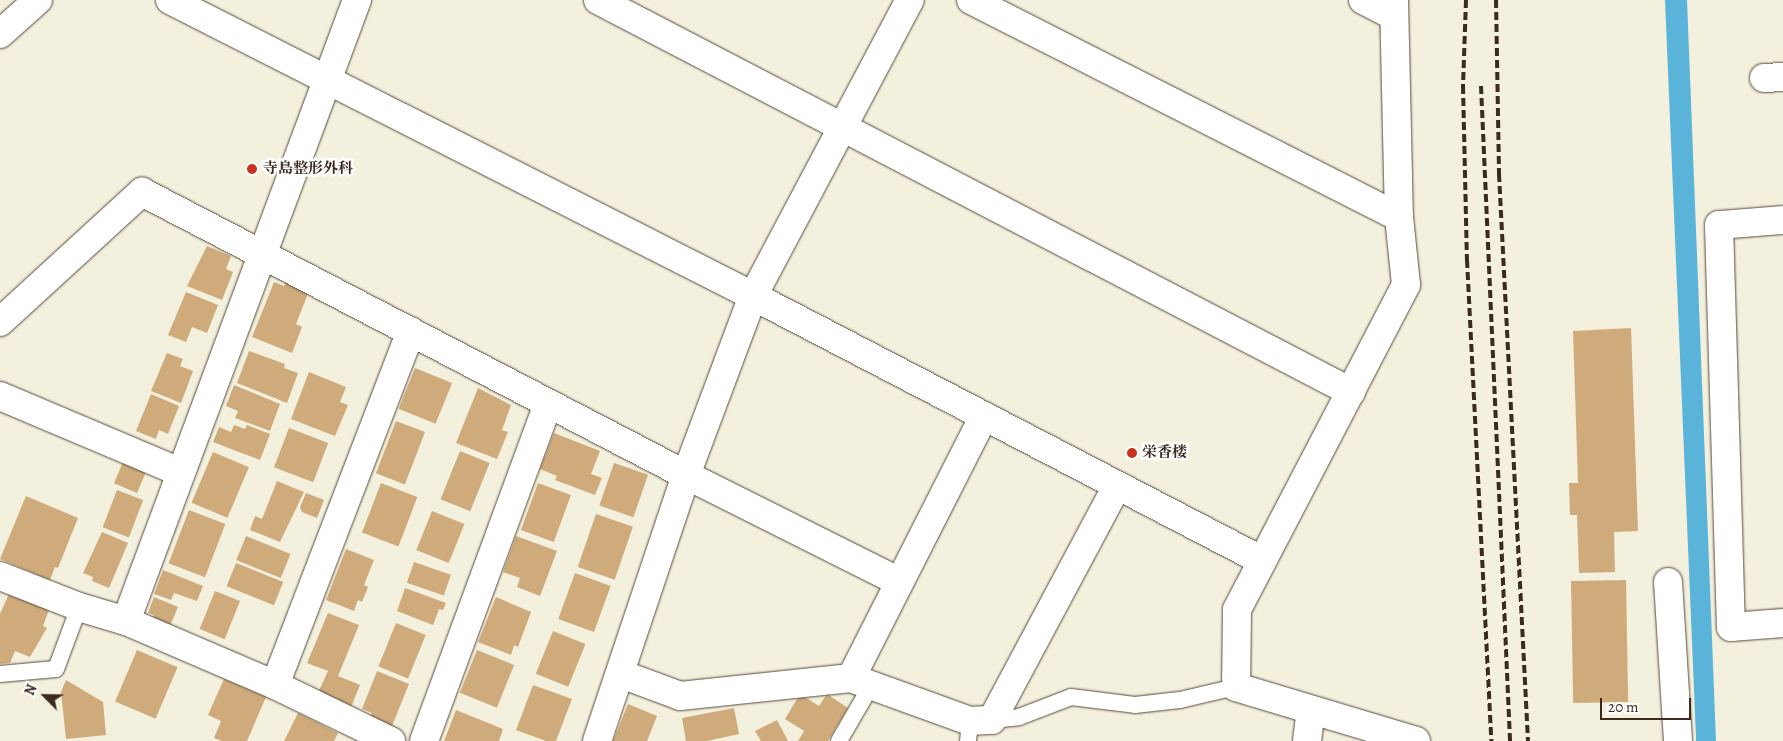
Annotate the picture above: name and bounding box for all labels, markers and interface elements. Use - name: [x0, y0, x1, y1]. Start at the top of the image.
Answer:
- place label: 寺島整形外科: [263, 160, 353, 178]
- marker: 寺島整形外科: [245, 162, 259, 176]
- place label: 栄香楼: [1142, 444, 1187, 462]
- marker: 栄香楼: [1126, 447, 1138, 459]
- north arrow: [20, 671, 70, 721]
- text: N: [20, 682, 41, 698]
- scale bar: [1603, 688, 1694, 720]
- text: 20 m: [1608, 697, 1639, 717]

